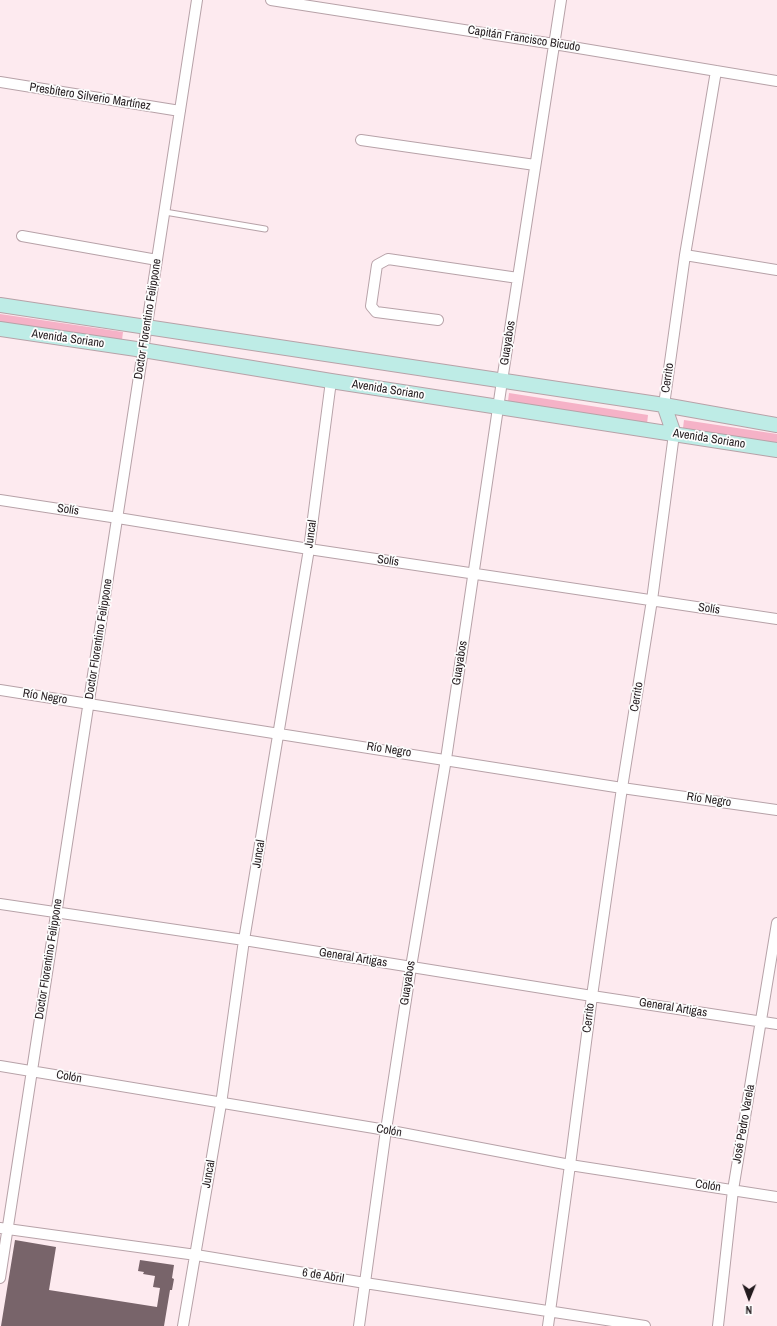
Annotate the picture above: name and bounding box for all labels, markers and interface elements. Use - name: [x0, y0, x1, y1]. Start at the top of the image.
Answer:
- street label: Capitán Francisco Bicudo: [467, 23, 581, 55]
- street label: Presbítero Silverio Martínez: [28, 80, 152, 114]
- street label: Doctor Florentino Felippone: [131, 258, 165, 380]
- street label: Guayabos: [497, 320, 519, 366]
- street label: Avenida Soriano: [31, 327, 105, 351]
- street label: Cerrito: [659, 362, 677, 394]
- street label: Avenida Soriano: [351, 377, 425, 403]
- street label: Avenida Soriano: [672, 426, 746, 452]
- street label: Solís: [56, 501, 80, 519]
- street label: Juncal: [302, 519, 320, 549]
- street label: Solís: [376, 552, 400, 570]
- street label: Doctor Florentino Felippone: [82, 578, 116, 700]
- street label: Solís: [697, 600, 721, 618]
- street label: Guayabos: [449, 640, 471, 686]
- street label: Cerrito: [628, 681, 646, 713]
- street label: Río Negro: [22, 686, 68, 708]
- street label: Río Negro: [366, 739, 412, 761]
- street label: Río Negro: [686, 790, 732, 810]
- street label: Juncal: [250, 839, 268, 869]
- street label: Doctor Florentino Felippone: [32, 898, 66, 1020]
- street label: General Artigas: [318, 945, 388, 971]
- street label: Guayabos: [397, 960, 419, 1006]
- street label: General Artigas: [638, 995, 708, 1021]
- street label: Cerrito: [580, 1002, 598, 1034]
- street label: Colón: [55, 1068, 83, 1086]
- street label: José Pedro Varela: [730, 1083, 758, 1165]
- street label: Colón: [375, 1122, 403, 1140]
- street label: Juncal: [199, 1159, 219, 1189]
- street label: Colón: [694, 1177, 722, 1195]
- street label: 6 de Abril: [301, 1266, 345, 1286]
- north arrow: [729, 1278, 769, 1318]
- text: N: [745, 1303, 752, 1317]

